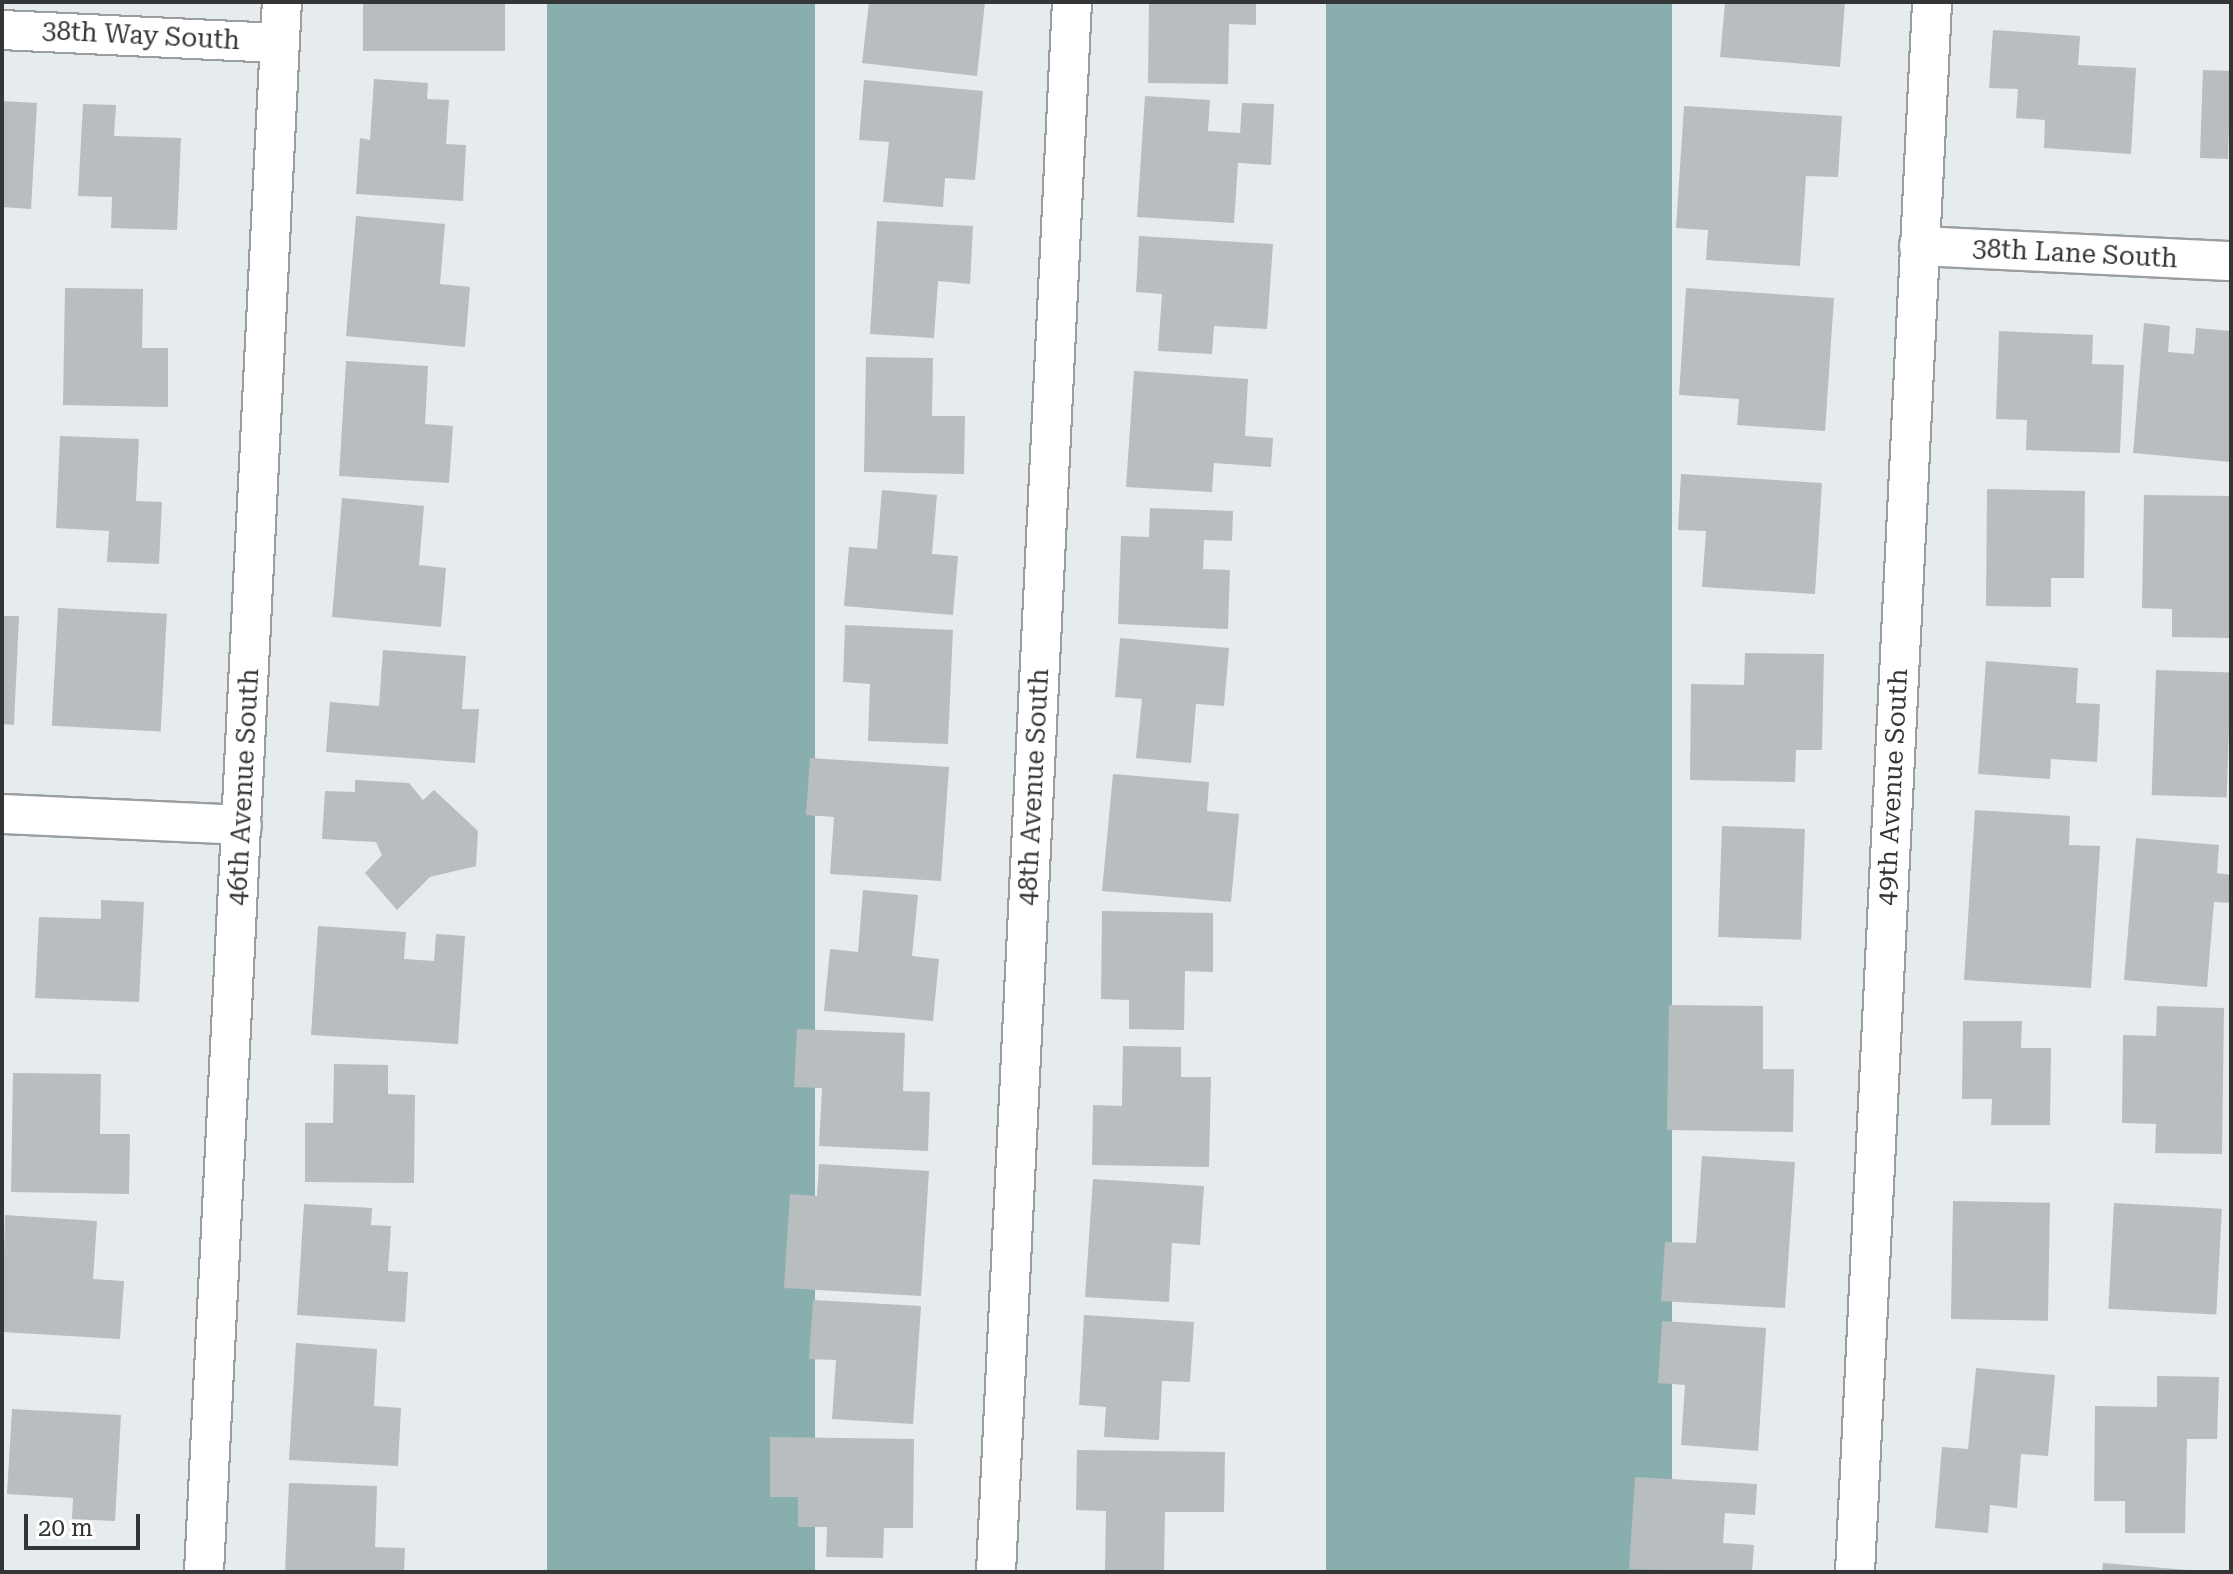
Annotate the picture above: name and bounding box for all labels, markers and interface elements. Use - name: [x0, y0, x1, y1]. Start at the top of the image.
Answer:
- street label: 38th Way South: [41, 15, 241, 57]
- street label: 38th Lane South: [1972, 233, 2178, 275]
- street label: 46th Avenue South: [222, 668, 266, 906]
- street label: 48th Avenue South: [1012, 668, 1056, 906]
- street label: 49th Avenue South: [1871, 668, 1915, 906]
- scale bar: [28, 1498, 144, 1548]
- text: 20 m: [38, 1514, 93, 1542]

